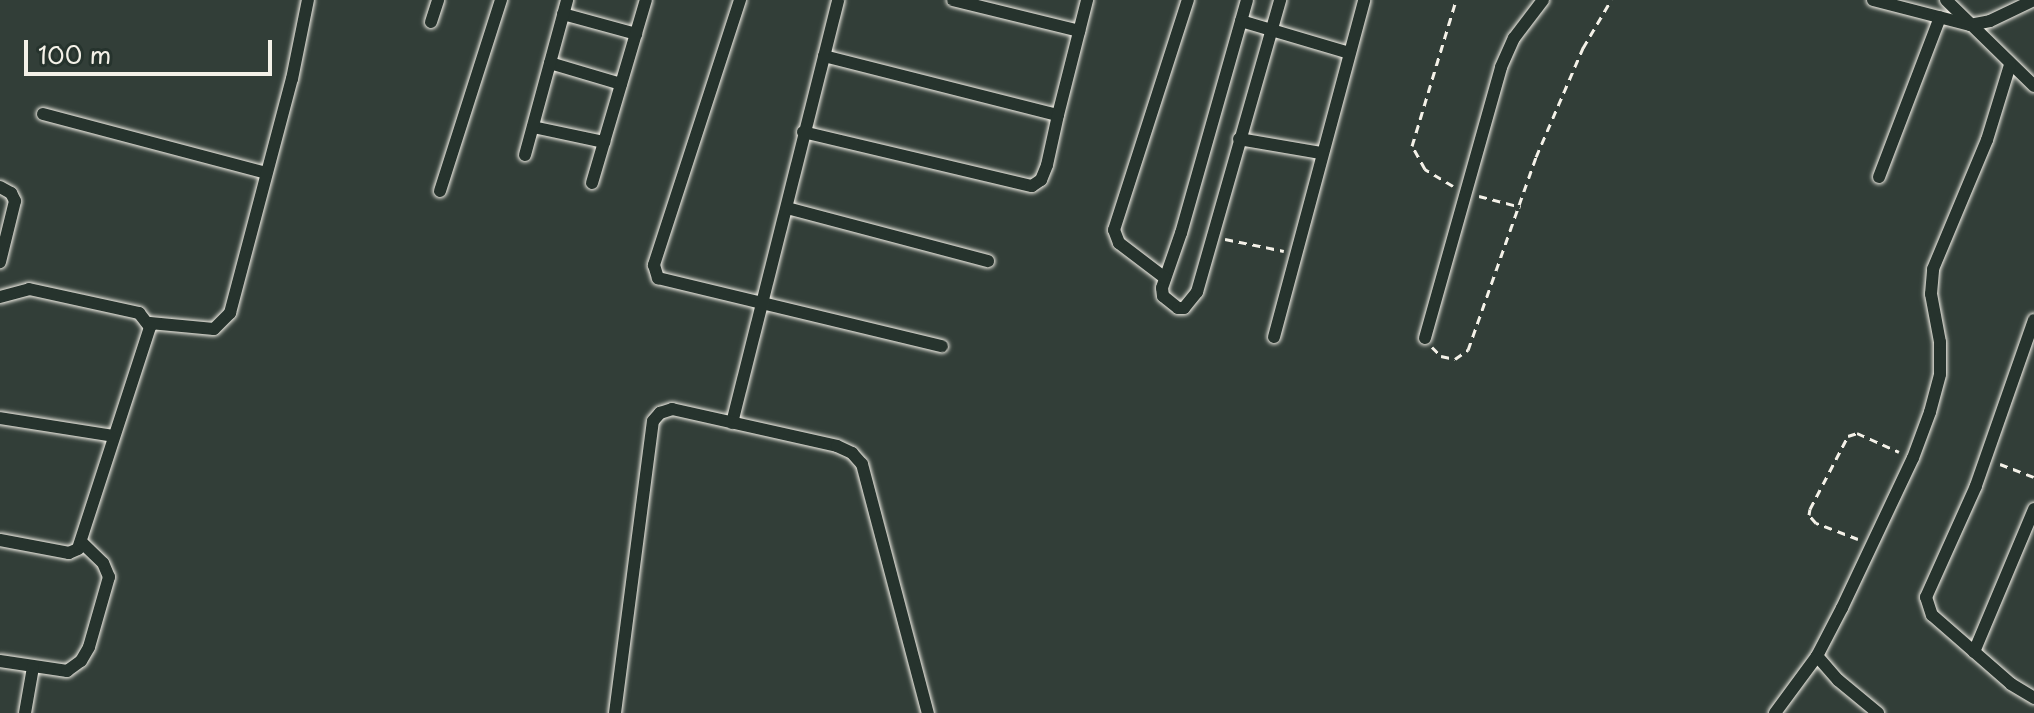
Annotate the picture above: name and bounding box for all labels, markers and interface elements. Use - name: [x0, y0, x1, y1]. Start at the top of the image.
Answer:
- scale bar: [28, 24, 276, 74]
- text: 100 m: [38, 36, 111, 72]

